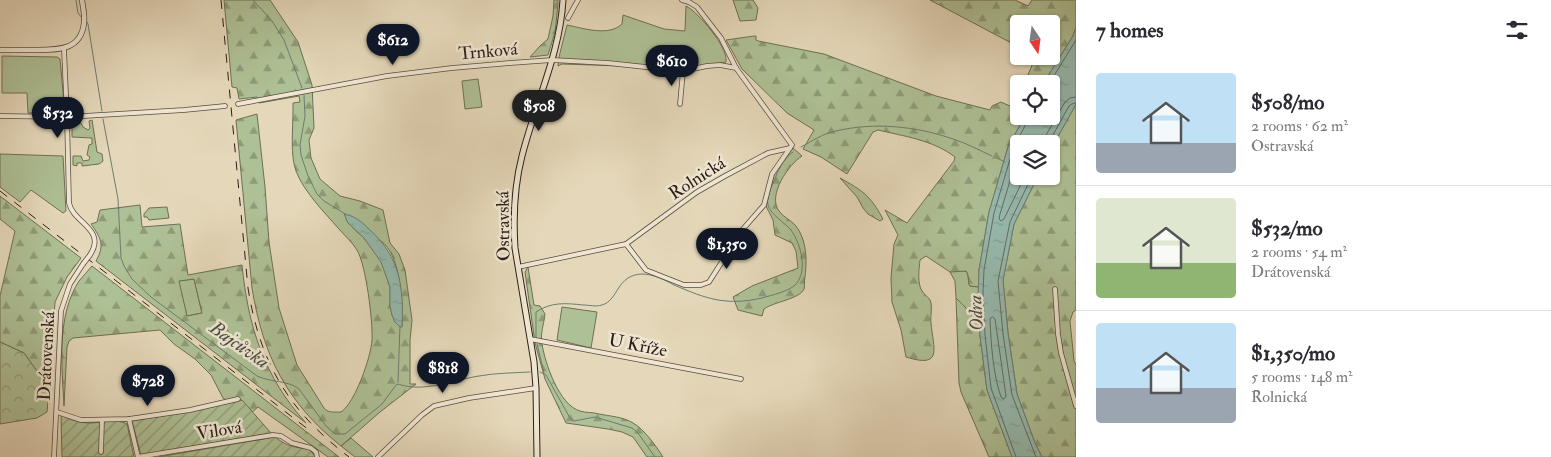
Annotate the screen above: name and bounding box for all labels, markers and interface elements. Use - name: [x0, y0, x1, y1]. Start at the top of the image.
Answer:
- north arrow: [1010, 15, 1060, 65]
- map controls: [1010, 15, 1060, 185]
- icon: filters: [1503, 16, 1531, 44]
- text: 7 homes: [1096, 17, 1163, 44]
- pin: $612: [363, 23, 423, 66]
- text: $612: [378, 30, 408, 50]
- street label: Trnková: [458, 37, 519, 66]
- pin: $610: [642, 44, 702, 87]
- text: $610: [657, 51, 687, 71]
- button: locate: [1010, 75, 1060, 125]
- text: $508/mo: [1251, 89, 1324, 116]
- pin: $508: [509, 90, 569, 132]
- icon: home: [1136, 93, 1196, 153]
- pin: $532: [28, 96, 88, 139]
- text: $508: [523, 96, 555, 116]
- text: $532: [43, 103, 73, 123]
- text: 2 rooms · 62 m²: [1251, 116, 1348, 136]
- button: layers: [1010, 135, 1060, 185]
- text: Ostravská: [1251, 136, 1313, 156]
- street label: Rolnická: [665, 151, 730, 205]
- street label: Ostravská: [491, 190, 516, 261]
- text: $532/mo: [1251, 215, 1323, 242]
- icon: home: [1136, 218, 1196, 278]
- pin: $1,350: [686, 228, 768, 270]
- text: $1,350: [707, 234, 747, 254]
- text: 2 rooms · 54 m²: [1251, 242, 1347, 262]
- text: Drátovenská: [1251, 262, 1331, 282]
- water label: Odra: [963, 294, 989, 332]
- street label: Drátovenská: [33, 310, 60, 401]
- water label: Bajcůvka: [204, 315, 274, 374]
- street label: U Kříže: [607, 329, 670, 363]
- text: $1,350/mo: [1251, 340, 1335, 367]
- icon: home: [1136, 343, 1196, 403]
- pin: $818: [413, 352, 473, 394]
- text: $818: [428, 358, 458, 378]
- pin: $728: [118, 364, 178, 407]
- text: 5 rooms · 148 m²: [1251, 367, 1353, 387]
- text: $728: [132, 371, 164, 391]
- text: Rolnická: [1251, 387, 1307, 407]
- street label: Vilová: [195, 415, 244, 445]

